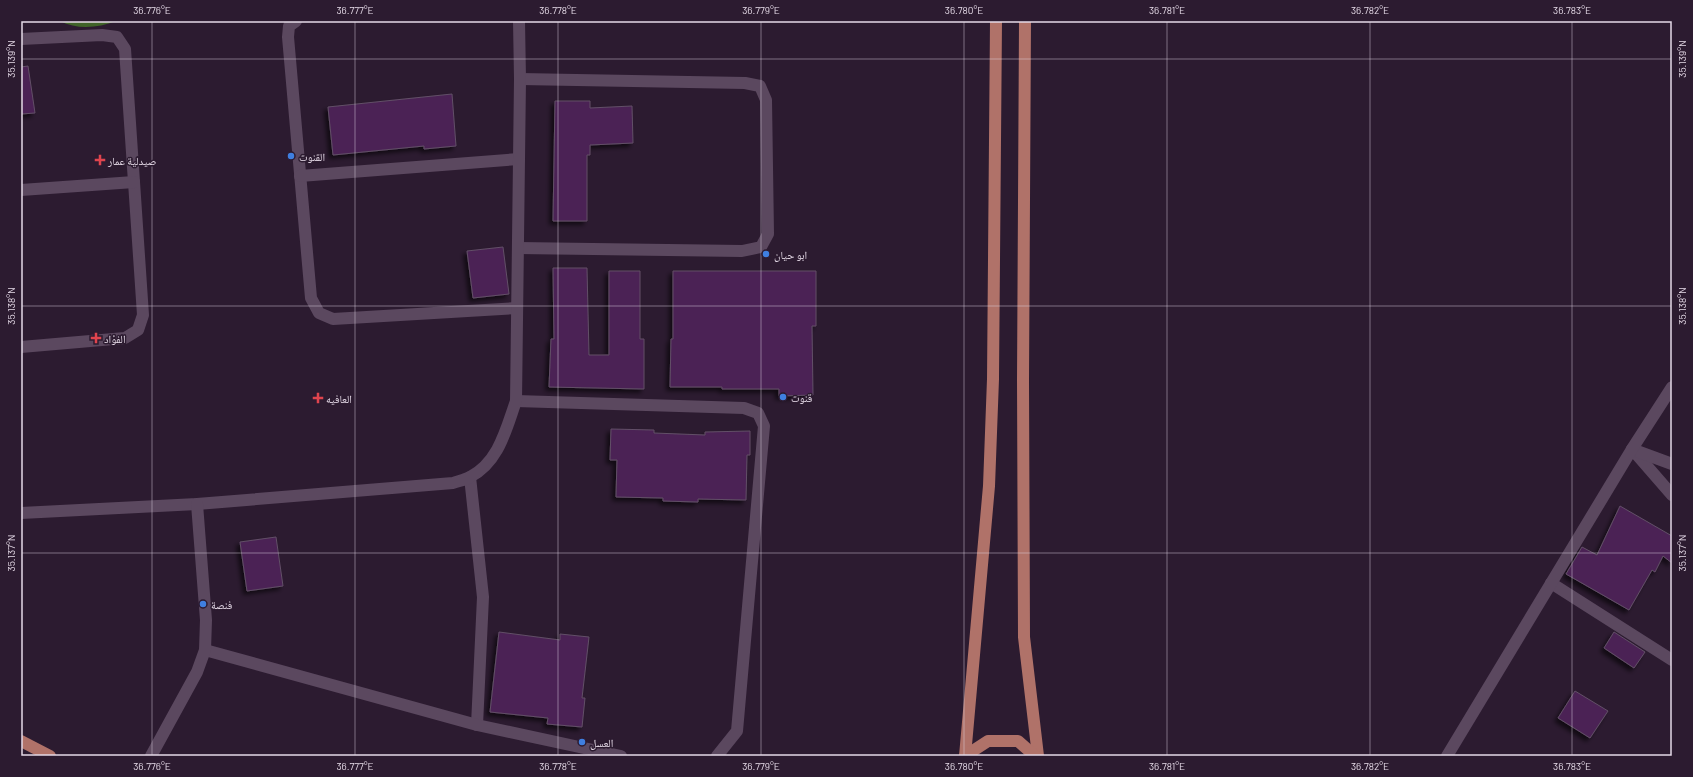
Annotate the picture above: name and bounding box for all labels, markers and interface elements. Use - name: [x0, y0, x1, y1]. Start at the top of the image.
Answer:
- text: 36.776°E: [133, 4, 171, 16]
- text: 36.777°E: [336, 4, 374, 16]
- text: 36.778°E: [539, 4, 577, 16]
- text: 36.779°E: [742, 4, 780, 16]
- text: 36.780°E: [945, 4, 983, 16]
- text: 36.781°E: [1149, 4, 1185, 16]
- text: 36.782°E: [1351, 4, 1389, 16]
- text: 36.783°E: [1553, 4, 1591, 16]
- text: 35.139°N: [5, 40, 17, 78]
- text: 35.139°N: [1676, 40, 1688, 78]
- place label: القنوت: [299, 150, 325, 163]
- marker: القنوت: [286, 151, 296, 161]
- place label: صيدلية عمار: [107, 154, 156, 167]
- marker: صيدلية عمار: [95, 155, 105, 165]
- place label: ابو حيان: [774, 248, 807, 262]
- marker: ابو حيان: [761, 249, 771, 259]
- text: 35.138°N: [5, 287, 17, 325]
- text: 35.138°N: [1676, 287, 1688, 325]
- place label: الفؤاد: [104, 332, 126, 345]
- marker: الفؤاد: [91, 333, 101, 343]
- place label: قنوت: [791, 391, 813, 404]
- place label: العافيه: [326, 392, 352, 405]
- marker: قنوت: [778, 392, 788, 402]
- marker: العافيه: [313, 393, 323, 403]
- text: 35.137°N: [5, 534, 17, 572]
- text: 35.137°N: [1676, 534, 1688, 572]
- place label: فنصة: [211, 598, 233, 611]
- marker: فنصة: [198, 599, 208, 609]
- place label: العسل: [590, 736, 613, 750]
- marker: العسل: [577, 737, 587, 747]
- text: 36.776°E: [133, 760, 171, 772]
- text: 36.777°E: [336, 760, 374, 772]
- text: 36.778°E: [539, 760, 577, 772]
- text: 36.779°E: [742, 760, 780, 772]
- text: 36.780°E: [945, 760, 983, 772]
- text: 36.781°E: [1149, 760, 1185, 772]
- text: 36.782°E: [1351, 760, 1389, 772]
- text: 36.783°E: [1553, 760, 1591, 772]

